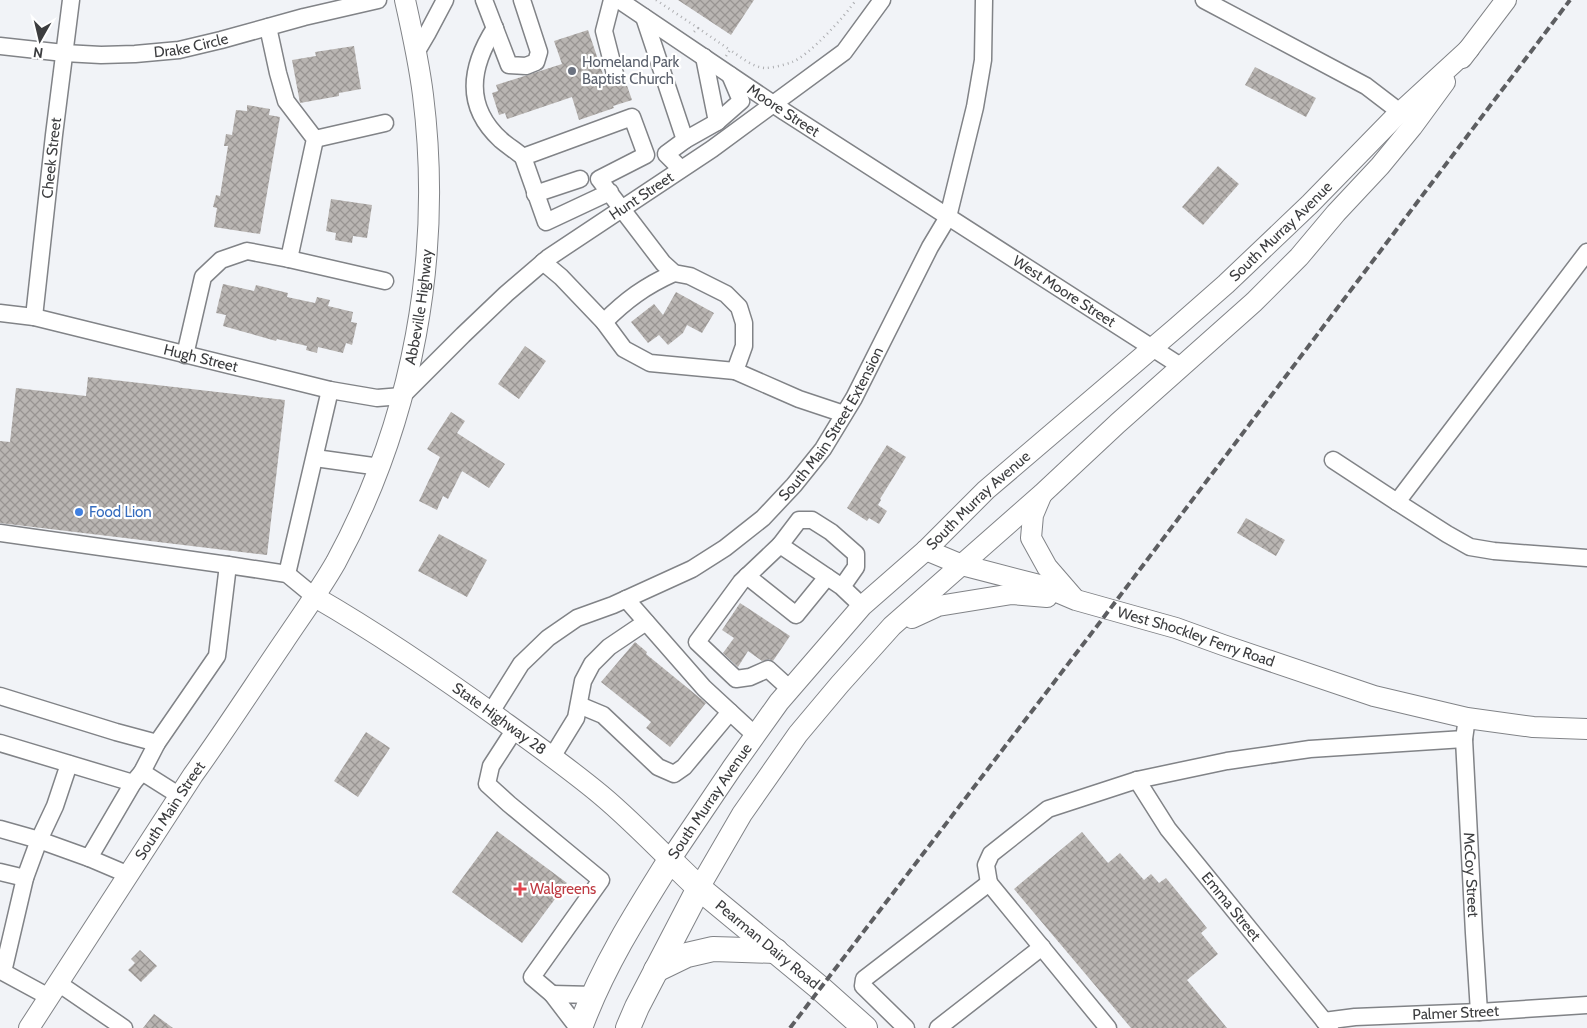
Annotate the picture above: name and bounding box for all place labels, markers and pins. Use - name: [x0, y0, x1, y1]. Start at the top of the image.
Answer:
- place label: Homeland Park Baptist Church: [582, 53, 680, 88]
- marker: Homeland Park Baptist Church: [566, 65, 578, 77]
- place label: Food Lion: [89, 503, 152, 521]
- marker: Food Lion: [73, 506, 85, 518]
- place label: Walgreens: [530, 880, 596, 898]
- marker: Walgreens: [514, 883, 526, 895]

